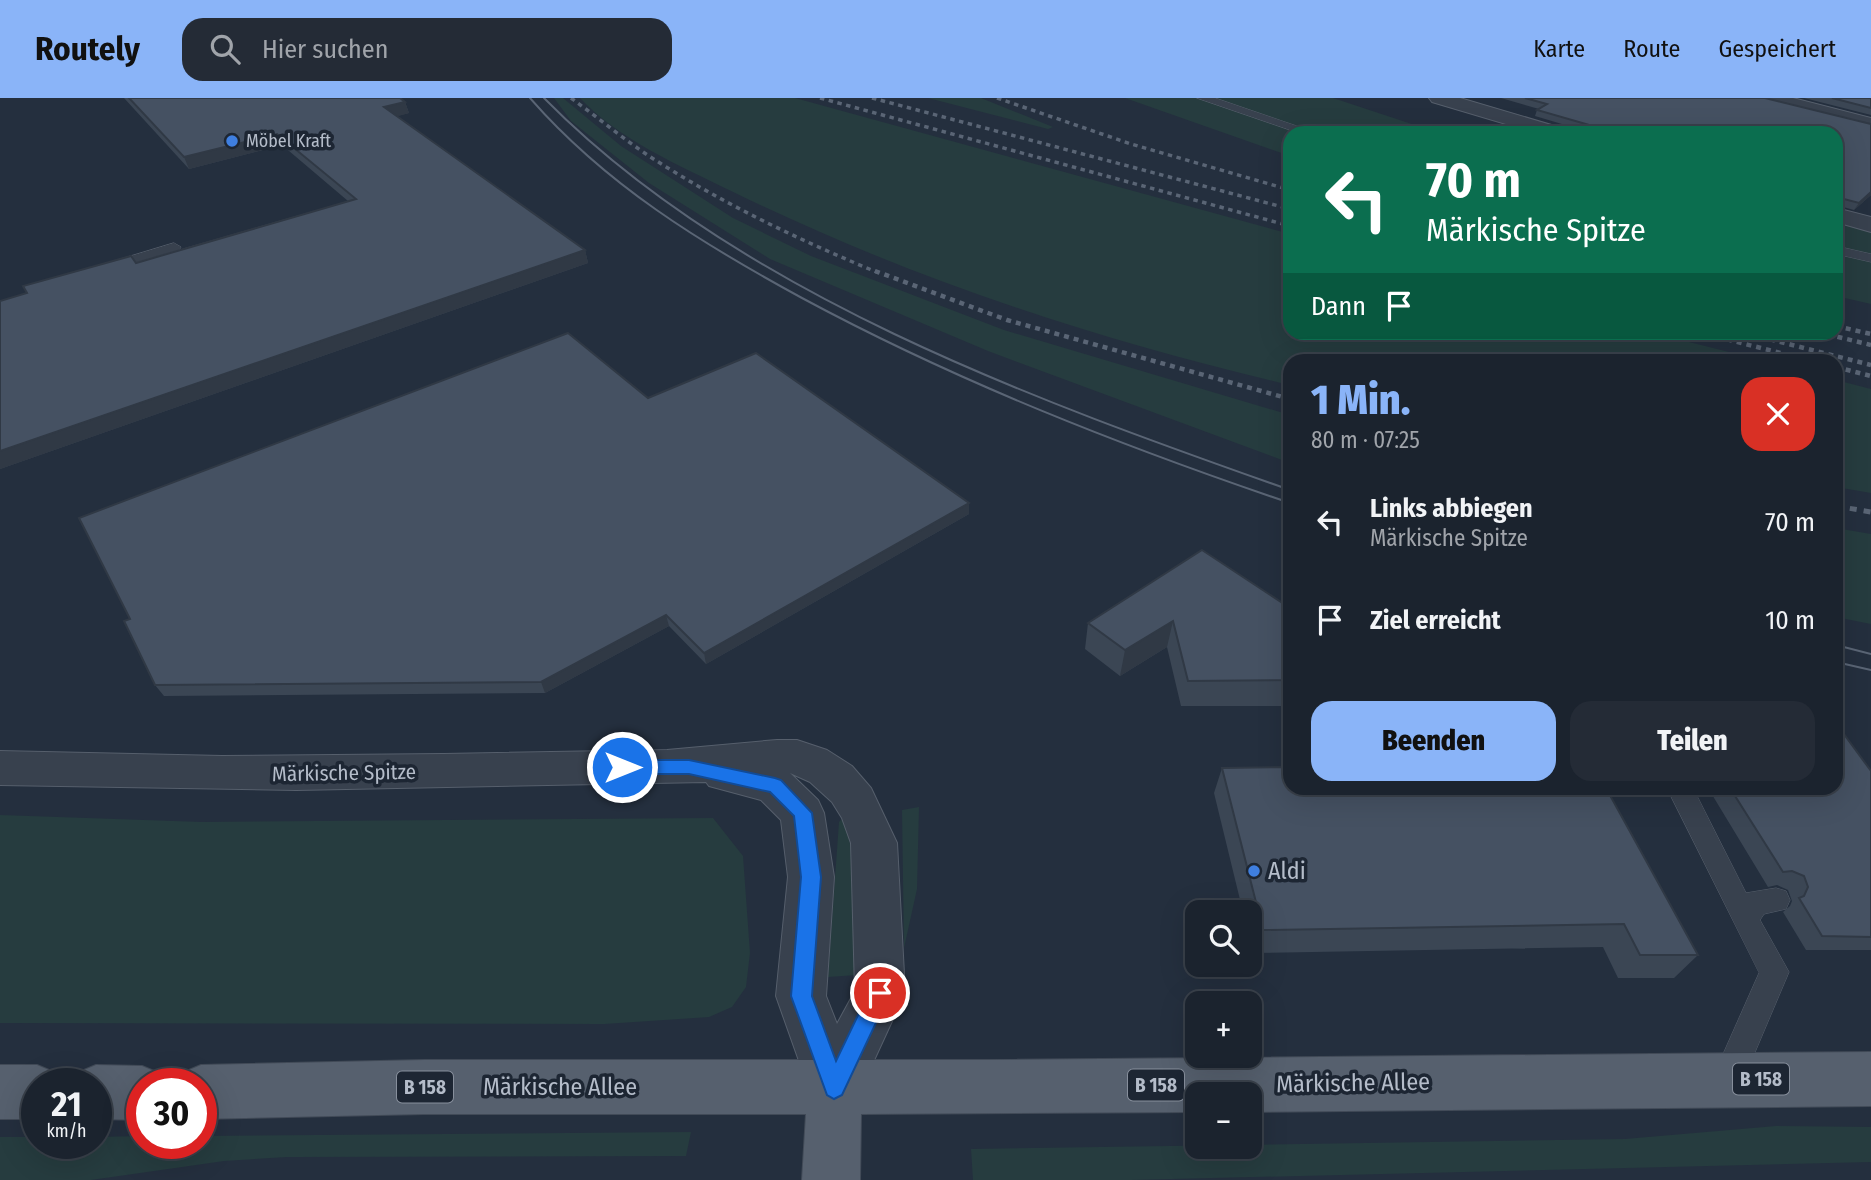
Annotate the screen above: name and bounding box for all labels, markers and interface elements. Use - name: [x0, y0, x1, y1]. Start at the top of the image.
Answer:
- search box: [182, 18, 672, 81]
- text: Routely: [35, 29, 140, 69]
- icon: search: [206, 30, 244, 68]
- text: Hier suchen: [262, 34, 388, 65]
- text: Karte: [1533, 35, 1585, 63]
- text: Route: [1623, 35, 1680, 63]
- text: Gespeichert: [1718, 35, 1836, 63]
- place label: Möbel Kraft: [246, 130, 331, 152]
- marker: Möbel Kraft: [224, 133, 240, 149]
- text: 70 m: [1426, 151, 1521, 210]
- icon: left: [1311, 154, 1402, 245]
- text: Märkische Spitze: [1426, 211, 1646, 249]
- icon: arrive: [1380, 287, 1418, 325]
- text: Dann: [1311, 291, 1366, 322]
- text: 1 Min.: [1311, 375, 1411, 425]
- button: close: [1741, 377, 1815, 451]
- text: 80 m · 07:25: [1311, 426, 1420, 454]
- text: Links abbiegen: [1370, 493, 1533, 524]
- icon: left: [1311, 503, 1349, 541]
- text: 70 m: [1765, 507, 1815, 538]
- text: Märkische Spitze: [1370, 524, 1528, 552]
- icon: arrive: [1311, 601, 1349, 639]
- text: Ziel erreicht: [1370, 605, 1501, 636]
- text: 10 m: [1765, 605, 1815, 636]
- button: Beenden: [1311, 701, 1556, 781]
- button: Teilen: [1570, 701, 1815, 781]
- position arrow: [585, 730, 659, 804]
- street label: Märkische Spitze: [272, 759, 416, 787]
- place label: Aldi: [1268, 857, 1306, 885]
- marker: Aldi: [1246, 863, 1262, 879]
- map controls: [1185, 900, 1262, 1159]
- button: search: [1185, 900, 1262, 977]
- pin: [850, 963, 910, 1023]
- icon: arrive: [861, 974, 899, 1012]
- button: +: [1185, 991, 1262, 1068]
- road number: B 158: [1733, 1063, 1789, 1094]
- speed limit sign: 30: [126, 1068, 217, 1159]
- street label: Märkische Allee: [1276, 1068, 1430, 1098]
- road number: B 158: [1128, 1070, 1184, 1100]
- road number: B 158: [397, 1071, 453, 1102]
- street label: Märkische Allee: [483, 1073, 637, 1101]
- button: −: [1185, 1082, 1262, 1159]
- text: 21: [51, 1083, 82, 1125]
- text: km/h: [46, 1120, 87, 1142]

